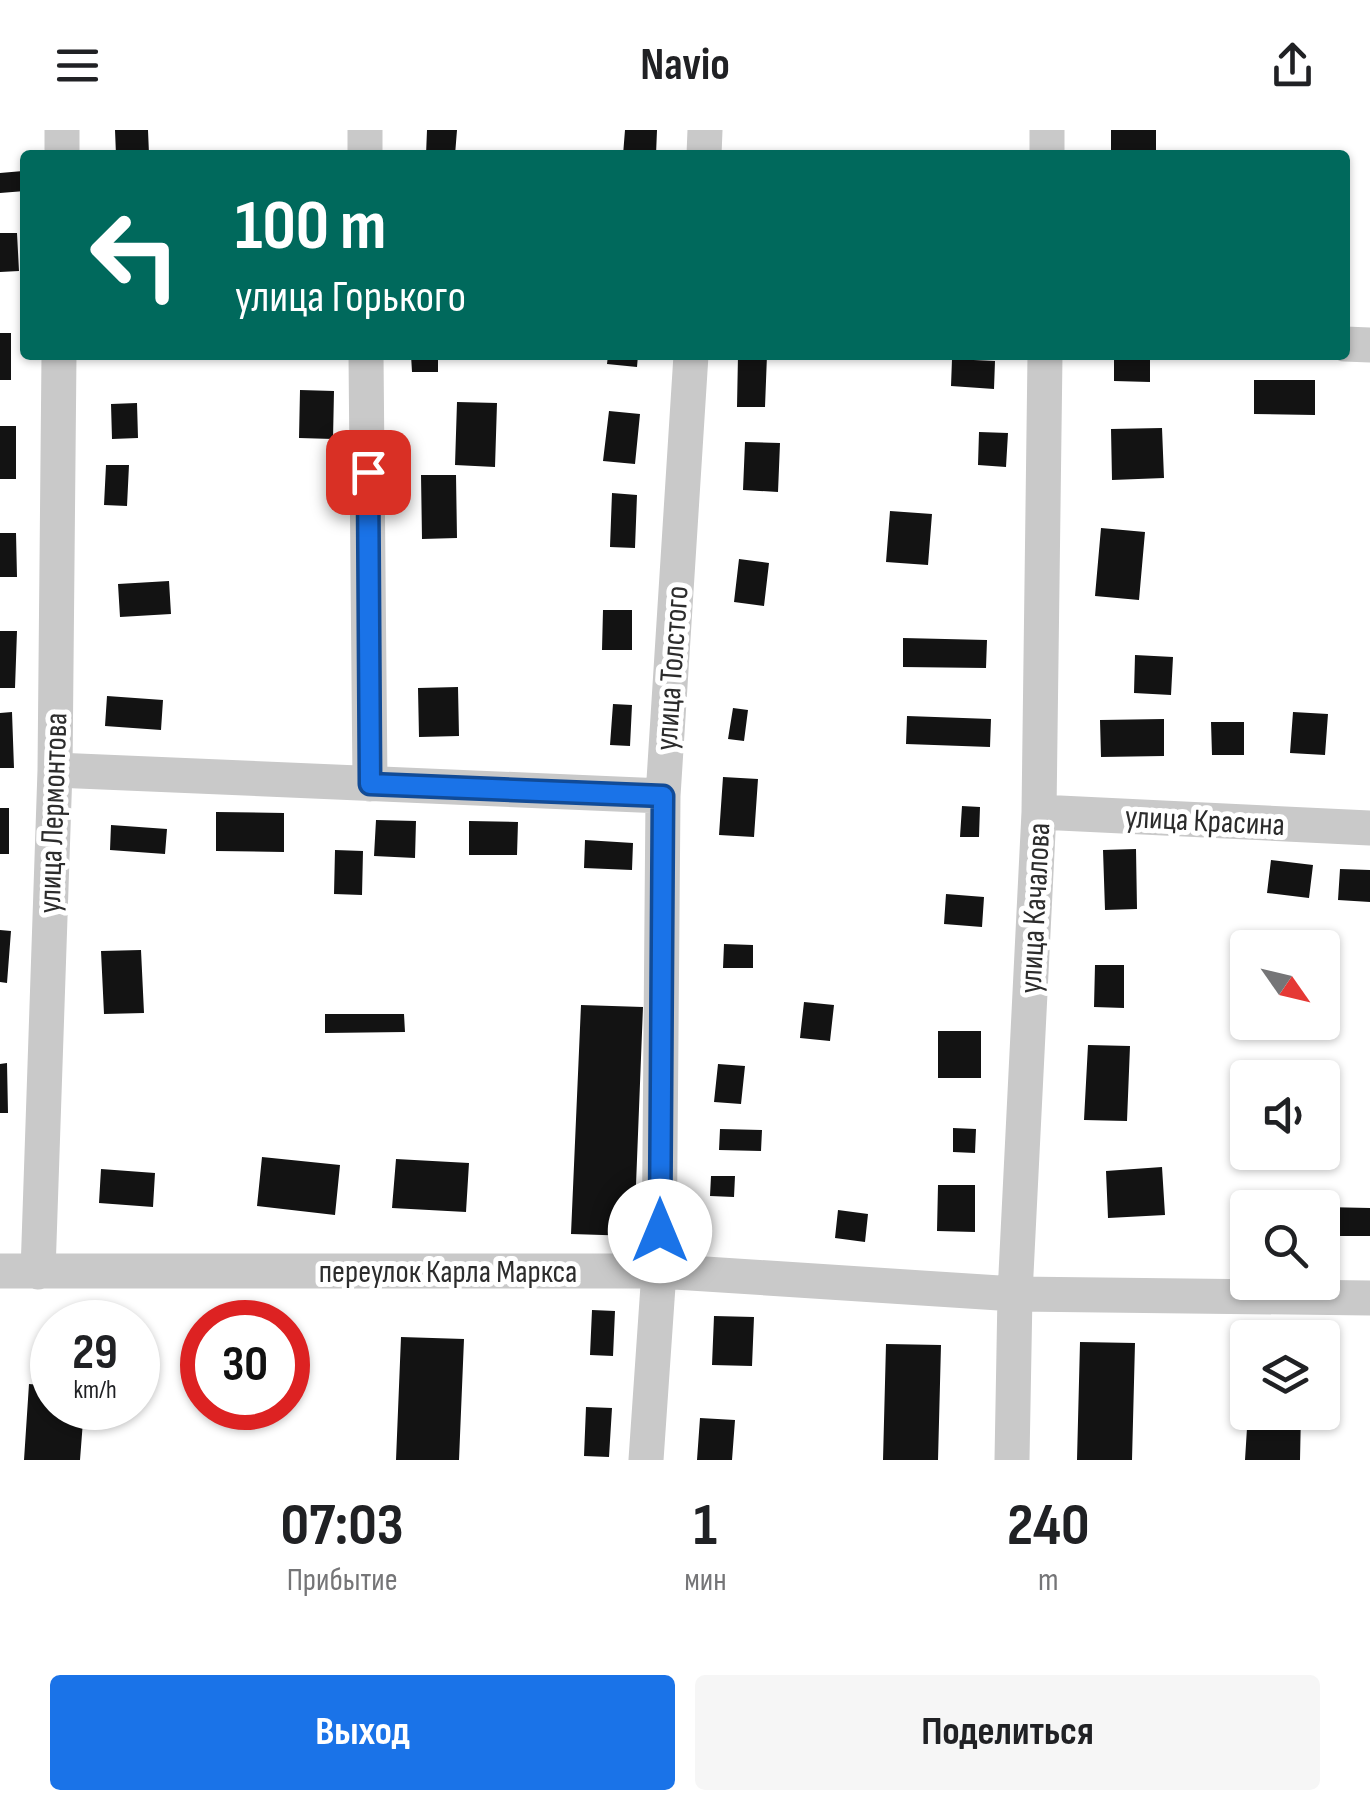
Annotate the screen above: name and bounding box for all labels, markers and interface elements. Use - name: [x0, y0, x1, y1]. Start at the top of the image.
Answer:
- icon: menu: [50, 38, 105, 93]
- text: Navio: [640, 38, 730, 93]
- icon: share: [1265, 38, 1320, 93]
- text: 100 m: [235, 185, 386, 269]
- icon: left: [70, 190, 200, 320]
- text: улица Горького: [235, 270, 466, 325]
- pin: [326, 430, 411, 515]
- icon: arrive: [341, 445, 396, 500]
- street label: улица Толстого: [647, 584, 698, 752]
- street label: улица Лермонтова: [31, 712, 76, 914]
- street label: улица Красина: [1124, 798, 1286, 845]
- street label: улица Качалова: [1012, 822, 1059, 994]
- north arrow: [1230, 930, 1340, 1040]
- map controls: [1230, 930, 1340, 1430]
- button: sound: [1230, 1060, 1340, 1170]
- position arrow: [608, 1179, 712, 1283]
- button: search: [1230, 1190, 1340, 1300]
- street label: переулок Карла Маркса: [319, 1253, 577, 1292]
- speed limit sign: 30: [180, 1300, 310, 1430]
- button: layers: [1230, 1320, 1340, 1430]
- text: 29: [72, 1323, 118, 1383]
- text: km/h: [73, 1375, 117, 1406]
- text: 07:03: [280, 1490, 404, 1562]
- text: 1: [694, 1490, 717, 1562]
- text: 240: [1007, 1490, 1090, 1562]
- text: Прибытие: [287, 1561, 398, 1600]
- text: мин: [684, 1561, 727, 1600]
- text: m: [1038, 1561, 1059, 1600]
- button: Выход: [50, 1675, 675, 1790]
- button: Поделиться: [695, 1675, 1320, 1790]

